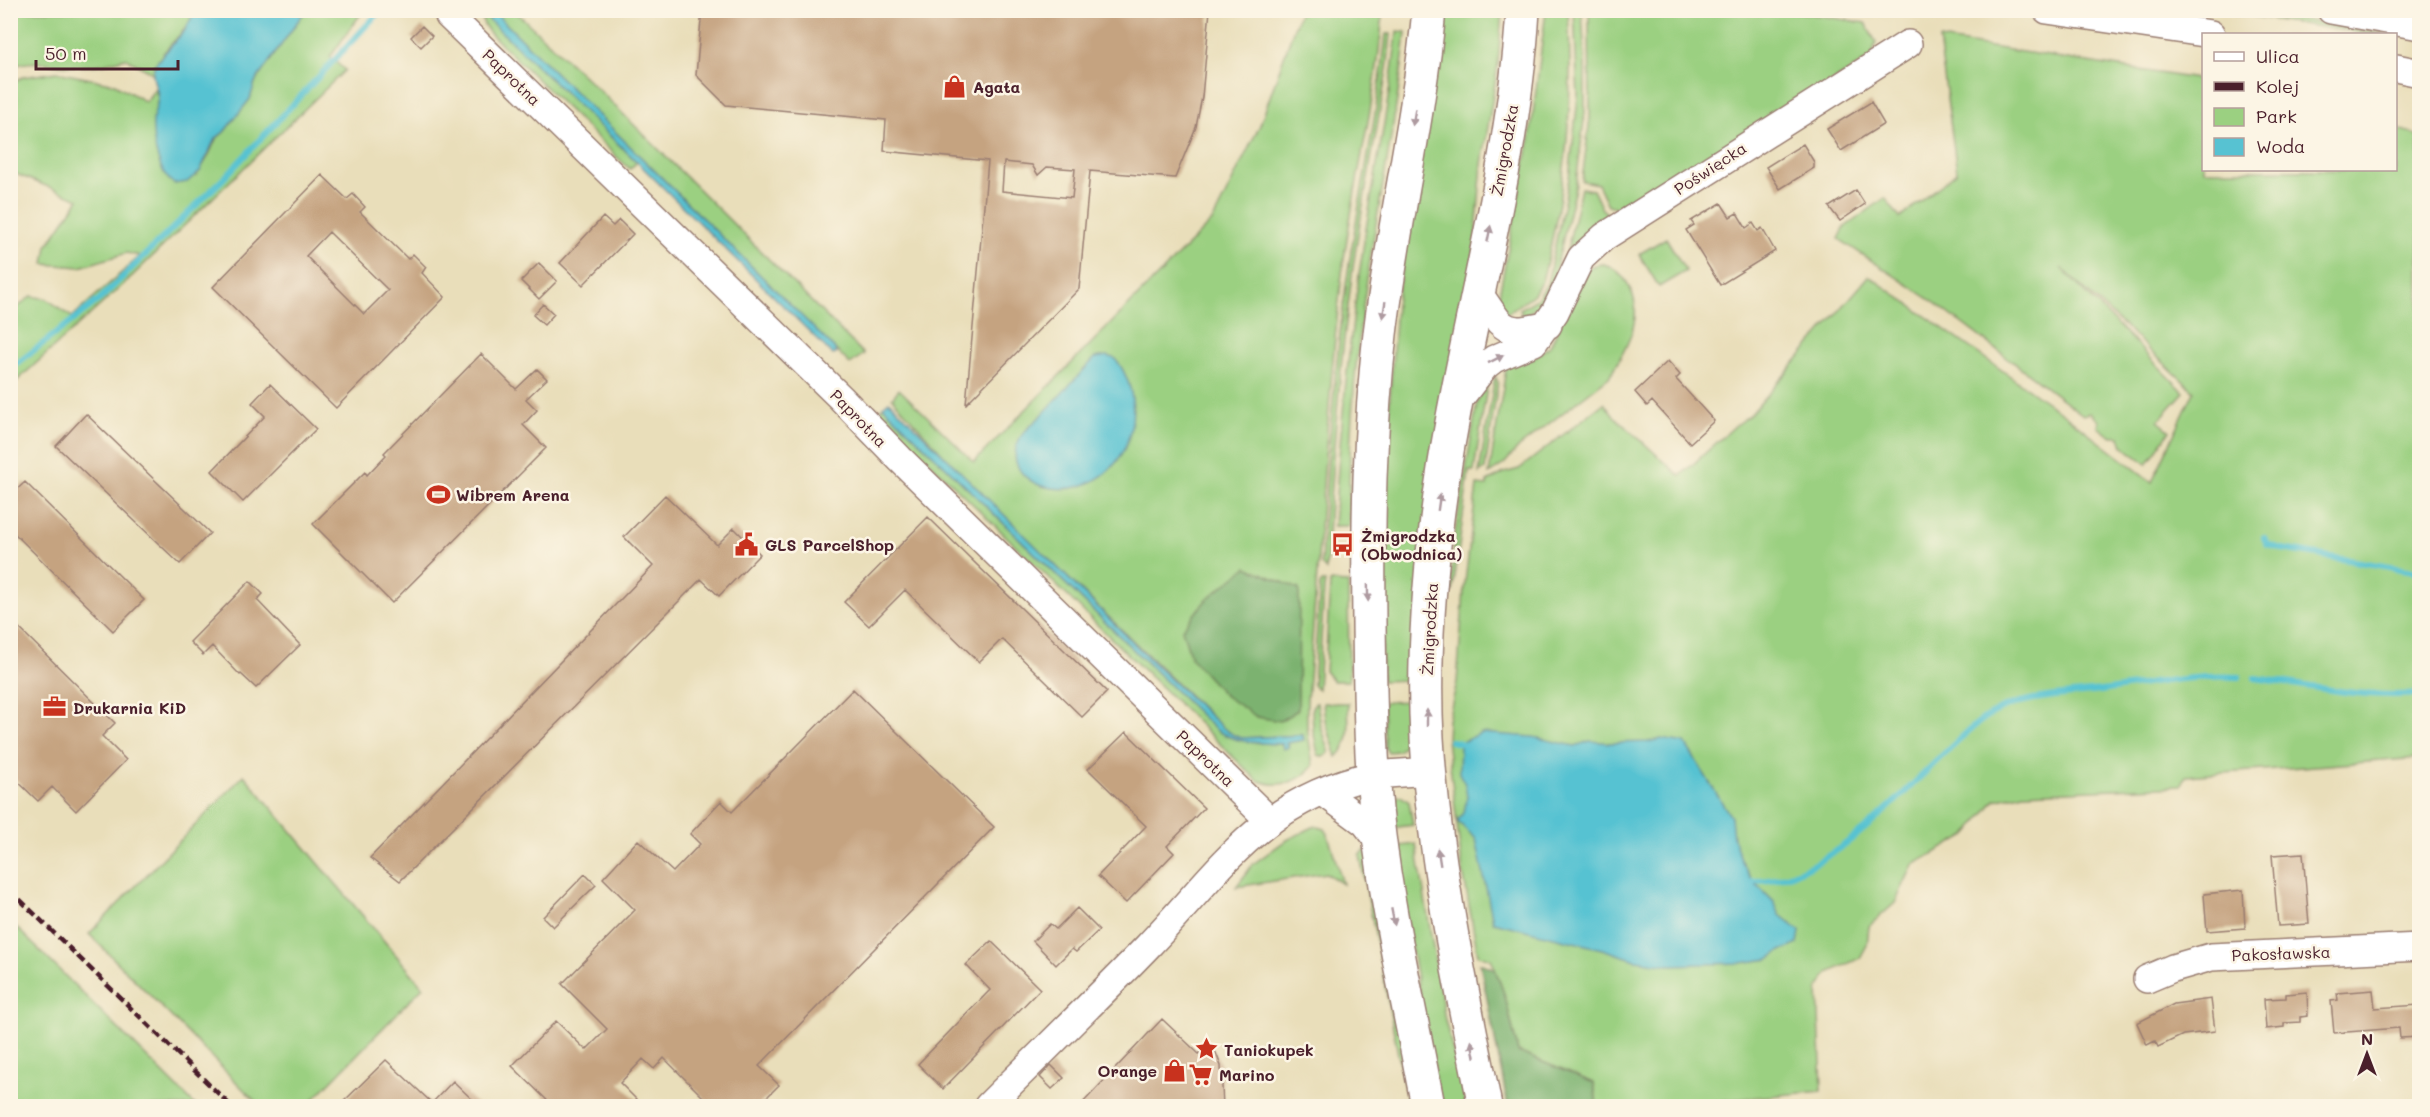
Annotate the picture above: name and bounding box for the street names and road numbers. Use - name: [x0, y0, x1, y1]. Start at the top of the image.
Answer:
- street label: Paprotna: [478, 44, 546, 110]
- street label: Żmigrodzka: [1486, 102, 1522, 197]
- street label: Poświęcka: [1670, 137, 1750, 199]
- street label: Paprotna: [826, 384, 892, 452]
- street label: Żmigrodzka: [1416, 582, 1442, 676]
- street label: Paprotna: [1172, 725, 1240, 791]
- street label: Pakosławska: [2231, 941, 2331, 965]

